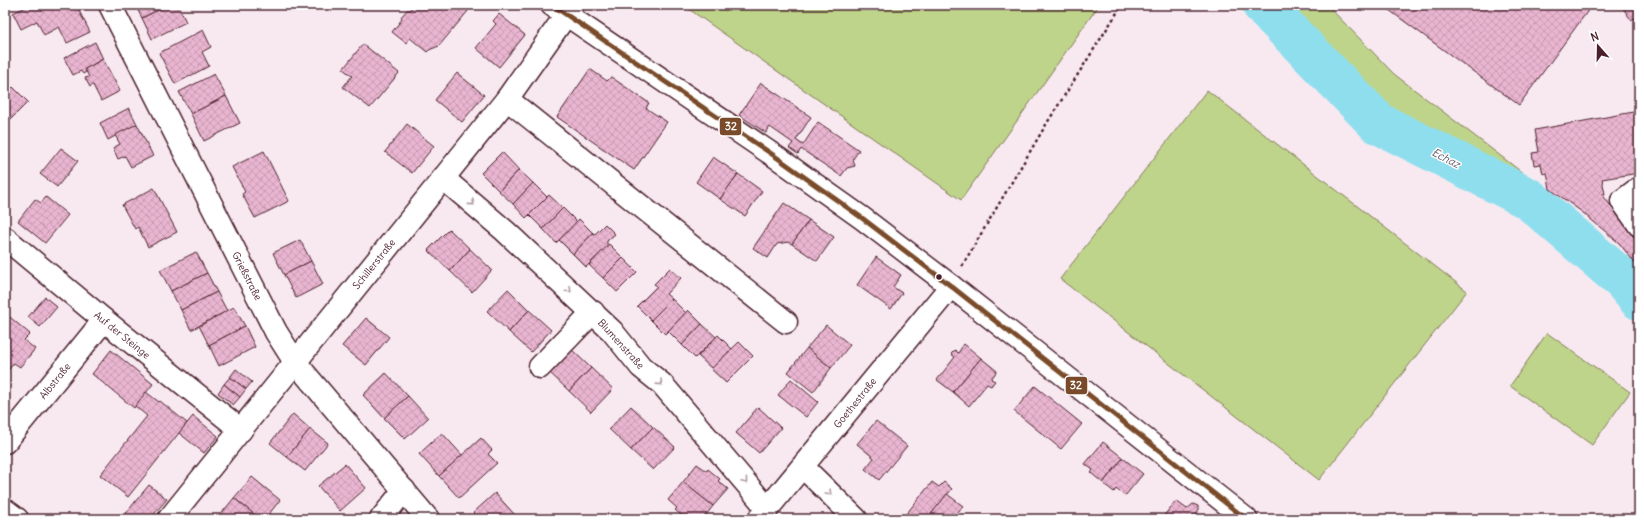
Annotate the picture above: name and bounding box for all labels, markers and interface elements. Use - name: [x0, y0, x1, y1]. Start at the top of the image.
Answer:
- north arrow: [1578, 26, 1618, 66]
- text: N: [1589, 29, 1601, 44]
- line badge: 32: [719, 117, 742, 136]
- text: 32: [725, 119, 737, 133]
- water label: Echaz: [1430, 145, 1464, 172]
- one-way arrow: [468, 199, 475, 206]
- street label: Schillerstraße: [350, 236, 398, 292]
- street label: Grießstraße: [229, 250, 265, 302]
- unlabelled marker: [934, 272, 944, 282]
- one-way arrow: [564, 285, 572, 293]
- street label: Auf der Steinge: [91, 308, 153, 362]
- street label: Blumenstraße: [595, 316, 647, 372]
- street label: Albstraße: [37, 360, 73, 402]
- street label: Goethestraße: [831, 375, 879, 431]
- line badge: 32: [1065, 376, 1088, 395]
- one-way arrow: [655, 378, 663, 386]
- text: 32: [1070, 378, 1082, 392]
- one-way arrow: [740, 477, 747, 484]
- one-way arrow: [824, 488, 832, 496]

